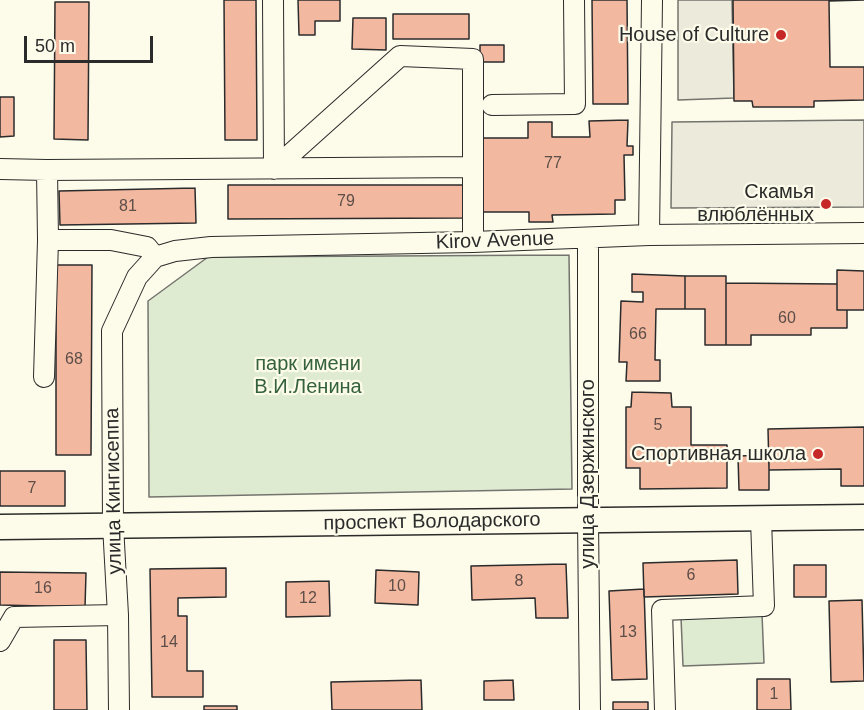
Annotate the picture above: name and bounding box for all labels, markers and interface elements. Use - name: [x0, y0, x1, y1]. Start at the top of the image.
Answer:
- place label: House of Culture: [619, 23, 769, 47]
- scale bar: [27, 24, 156, 62]
- marker: House of Culture: [774, 28, 788, 42]
- text: 50 m: [35, 36, 75, 56]
- house number: 77: [544, 154, 562, 174]
- place label: Скамья влюблённых: [697, 180, 814, 227]
- house number: 79: [337, 192, 355, 212]
- house number: 81: [119, 197, 137, 217]
- marker: Скамья влюблённых: [819, 197, 833, 211]
- street label: Kirov Avenue: [435, 227, 555, 255]
- house number: 60: [778, 309, 796, 329]
- house number: 66: [629, 325, 647, 345]
- house number: 68: [65, 350, 83, 370]
- park label: парк имени В.И.Ленина: [254, 352, 362, 399]
- street label: улица Дзержинского: [576, 379, 600, 569]
- street label: улица Кингисеппа: [101, 407, 127, 575]
- house number: 5: [654, 416, 662, 436]
- place label: Спортивная школа: [631, 442, 806, 466]
- marker: Спортивная школа: [811, 447, 825, 461]
- house number: 7: [28, 479, 36, 499]
- street label: проспект Володарского: [323, 508, 541, 536]
- house number: 6: [687, 566, 695, 586]
- house number: 8: [515, 572, 523, 592]
- house number: 10: [388, 577, 406, 597]
- house number: 16: [34, 579, 52, 599]
- house number: 12: [299, 589, 317, 609]
- house number: 13: [619, 623, 637, 643]
- house number: 14: [160, 633, 178, 653]
- house number: 1: [770, 685, 778, 705]

